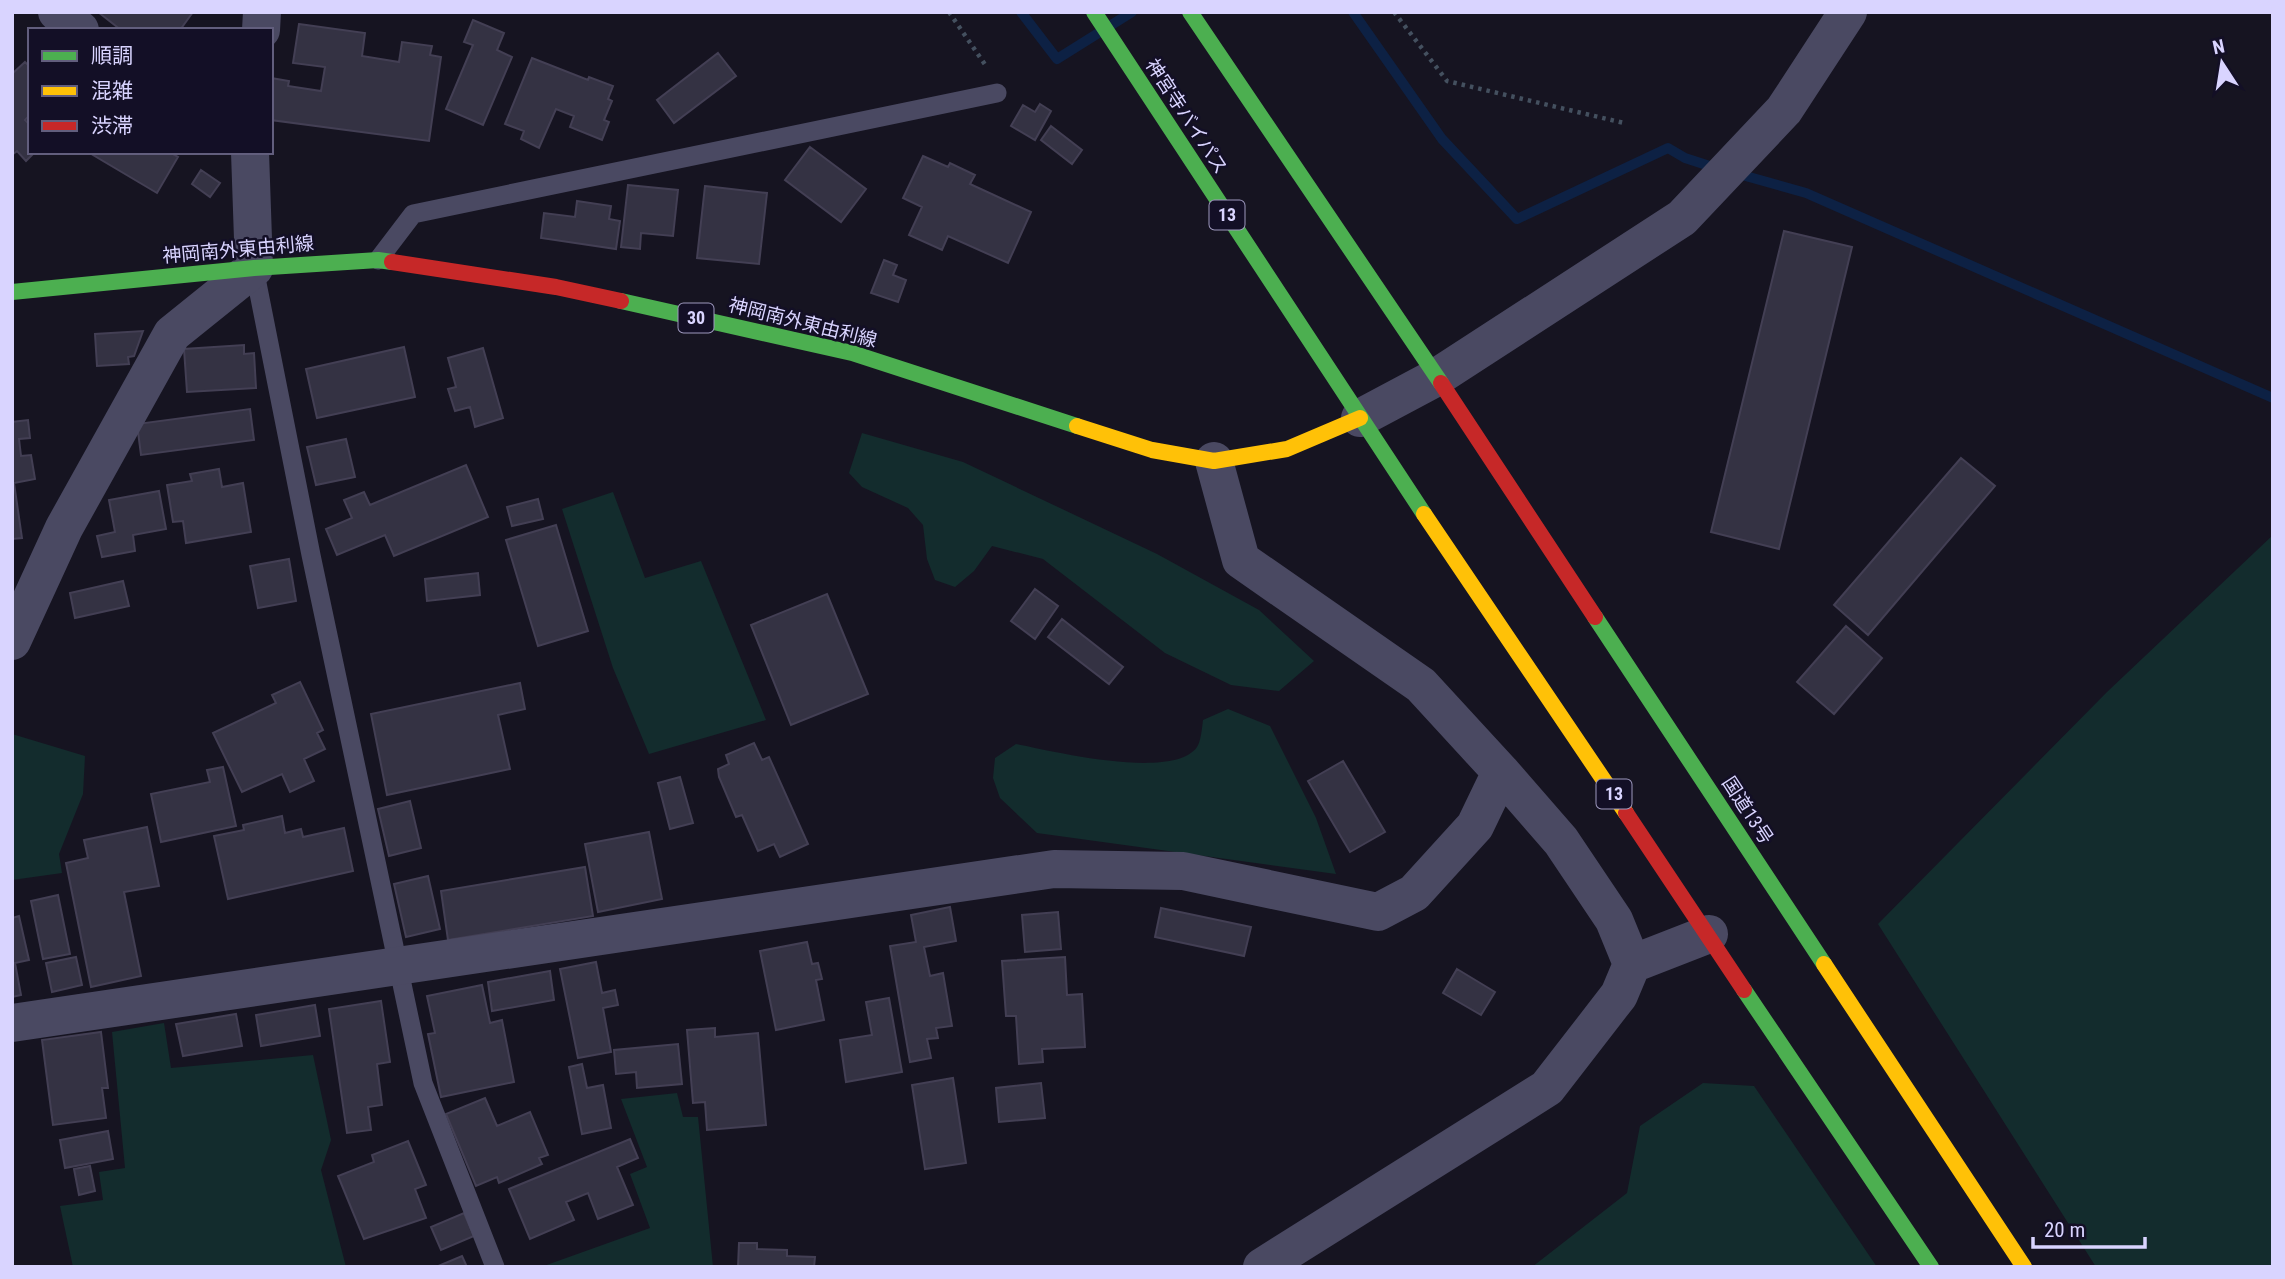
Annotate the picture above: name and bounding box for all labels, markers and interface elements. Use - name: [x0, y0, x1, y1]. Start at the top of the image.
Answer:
- legend: [28, 28, 273, 154]
- north arrow: [2187, 28, 2257, 98]
- text: N: [2210, 34, 2227, 59]
- text: 順調: [91, 44, 133, 68]
- street label: 神宮寺バイパス: [1141, 54, 1232, 178]
- text: 混雑: [91, 79, 133, 103]
- text: 渋滞: [91, 114, 133, 138]
- road number: 13: [1210, 200, 1244, 230]
- street label: 神岡南外東由利線: [161, 231, 315, 268]
- street label: 神岡南外東由利線: [726, 293, 879, 352]
- road number: 30: [678, 304, 714, 332]
- street label: 国道13号: [1717, 772, 1778, 848]
- road number: 13: [1596, 780, 1632, 808]
- scale bar: [2033, 1206, 2145, 1250]
- text: 20 m: [2044, 1218, 2085, 1242]

